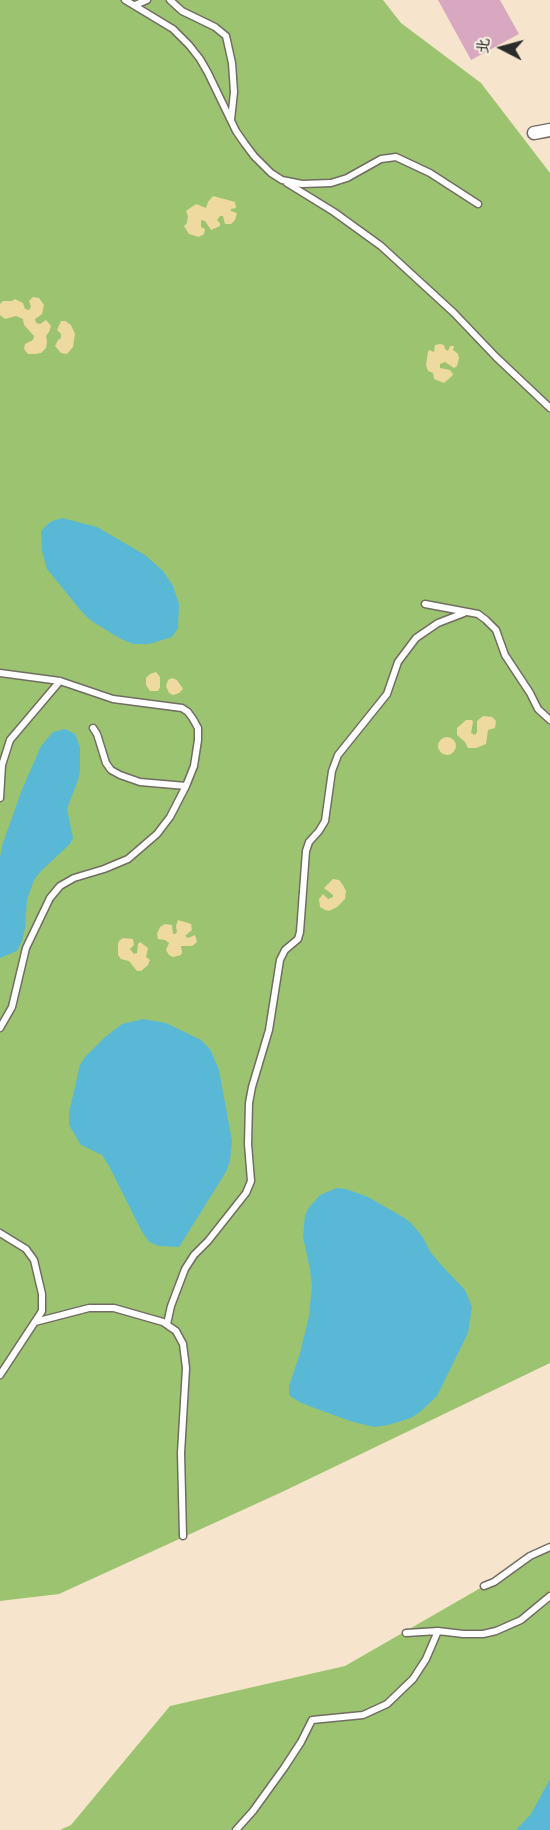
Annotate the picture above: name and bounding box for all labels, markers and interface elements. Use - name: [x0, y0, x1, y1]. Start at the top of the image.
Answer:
- north arrow: [472, 18, 532, 78]
- text: 北: [473, 37, 494, 55]

